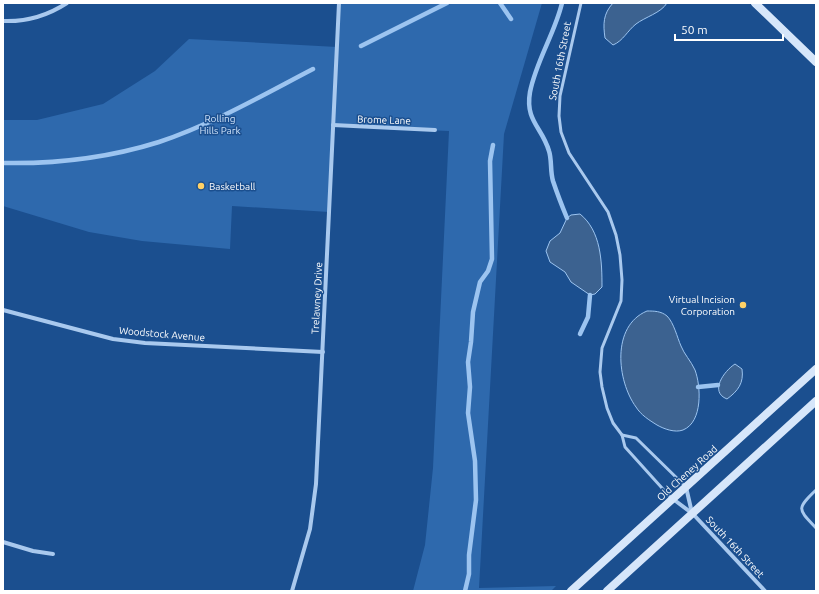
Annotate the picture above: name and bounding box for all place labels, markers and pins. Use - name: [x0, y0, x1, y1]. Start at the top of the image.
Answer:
- marker: Basketball: [196, 181, 206, 191]
- place label: Basketball: [209, 181, 256, 192]
- place label: Virtual Incision Corporation: [669, 294, 735, 317]
- marker: Virtual Incision Corporation: [738, 300, 748, 310]

